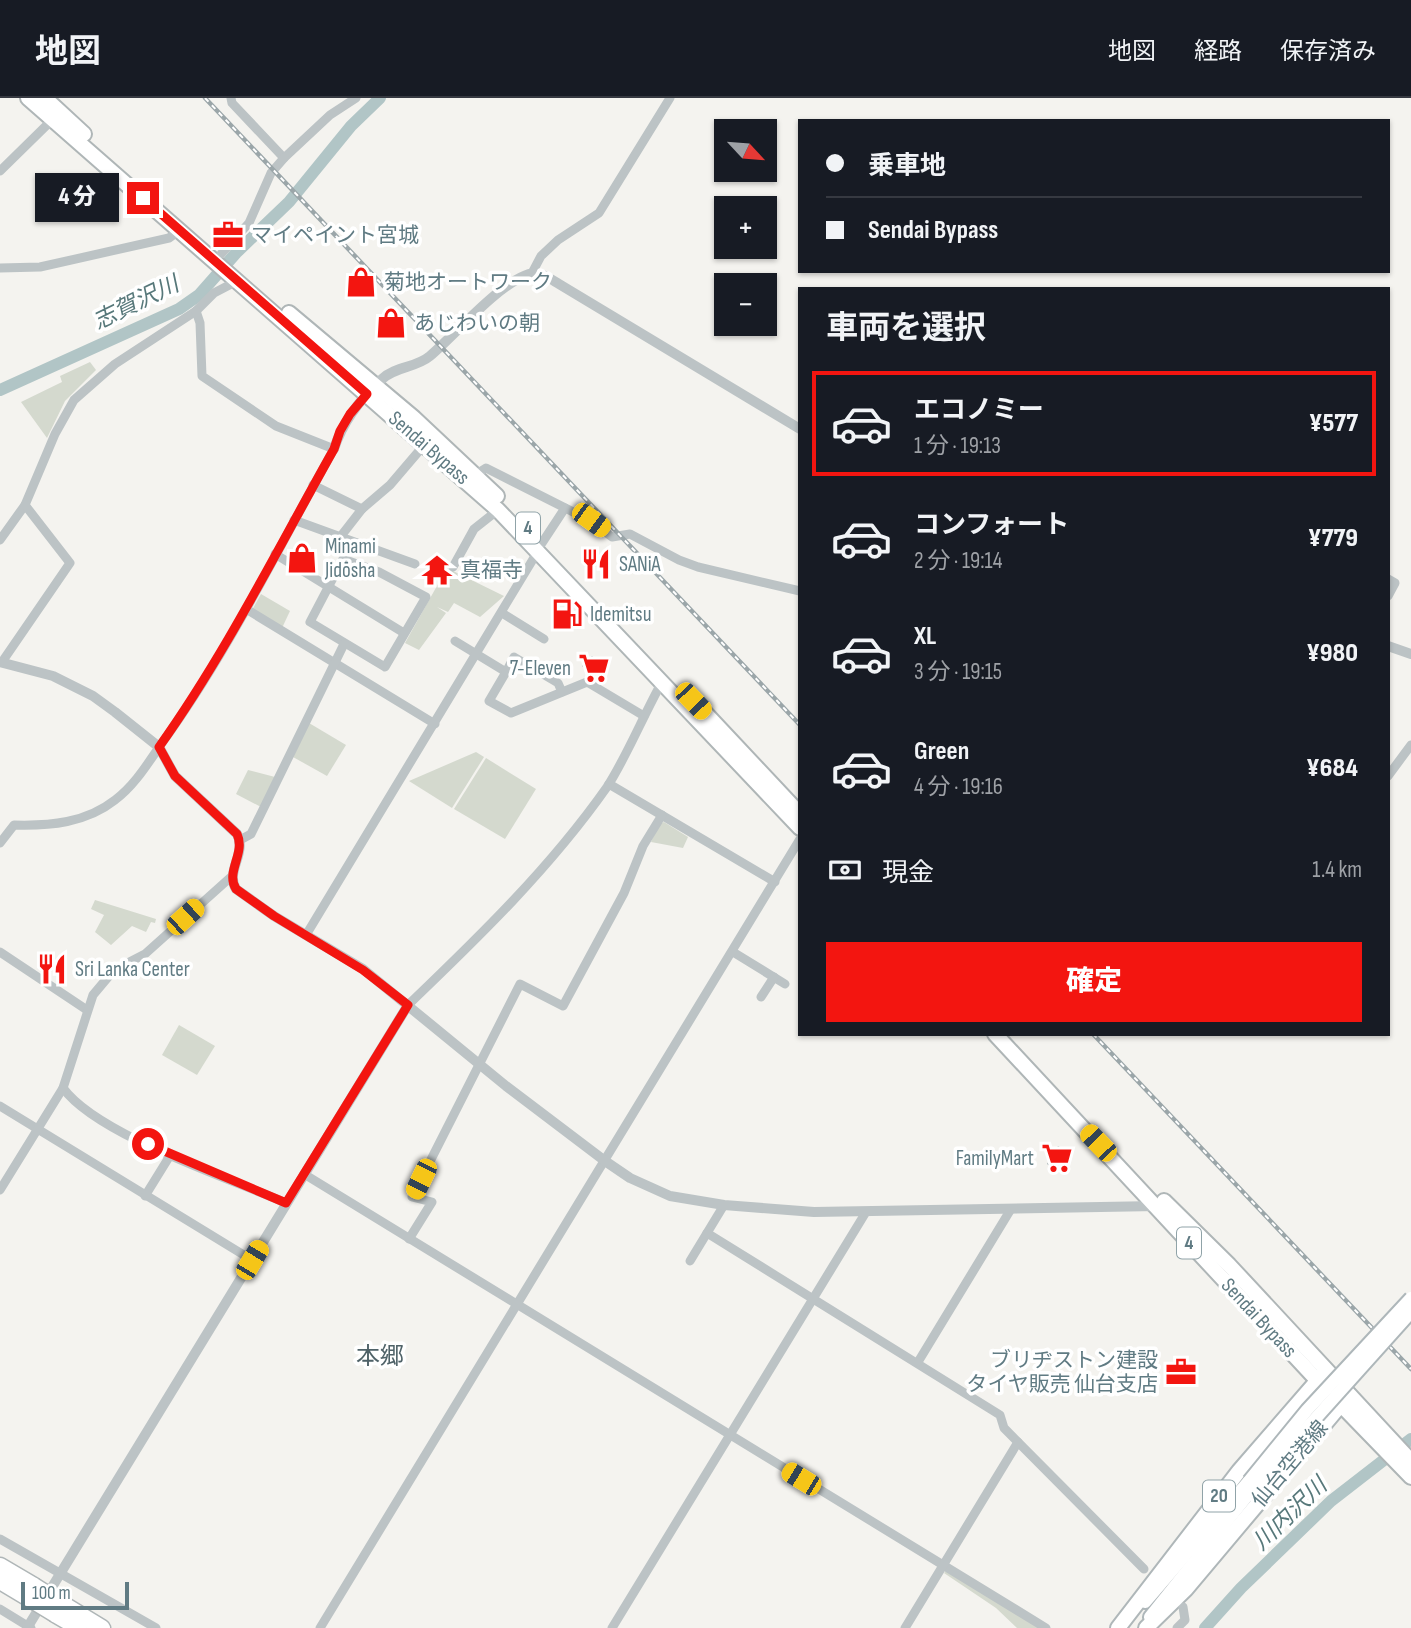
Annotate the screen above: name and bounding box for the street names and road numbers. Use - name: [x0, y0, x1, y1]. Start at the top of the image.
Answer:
- street label: Sendai Bypass: [383, 406, 475, 490]
- road number: 4: [516, 512, 540, 544]
- road number: 4: [1177, 1228, 1201, 1259]
- street label: Sendai Bypass: [1216, 1273, 1302, 1363]
- street label: 仙台空港線: [1247, 1416, 1333, 1512]
- road number: 20: [1203, 1480, 1235, 1512]

